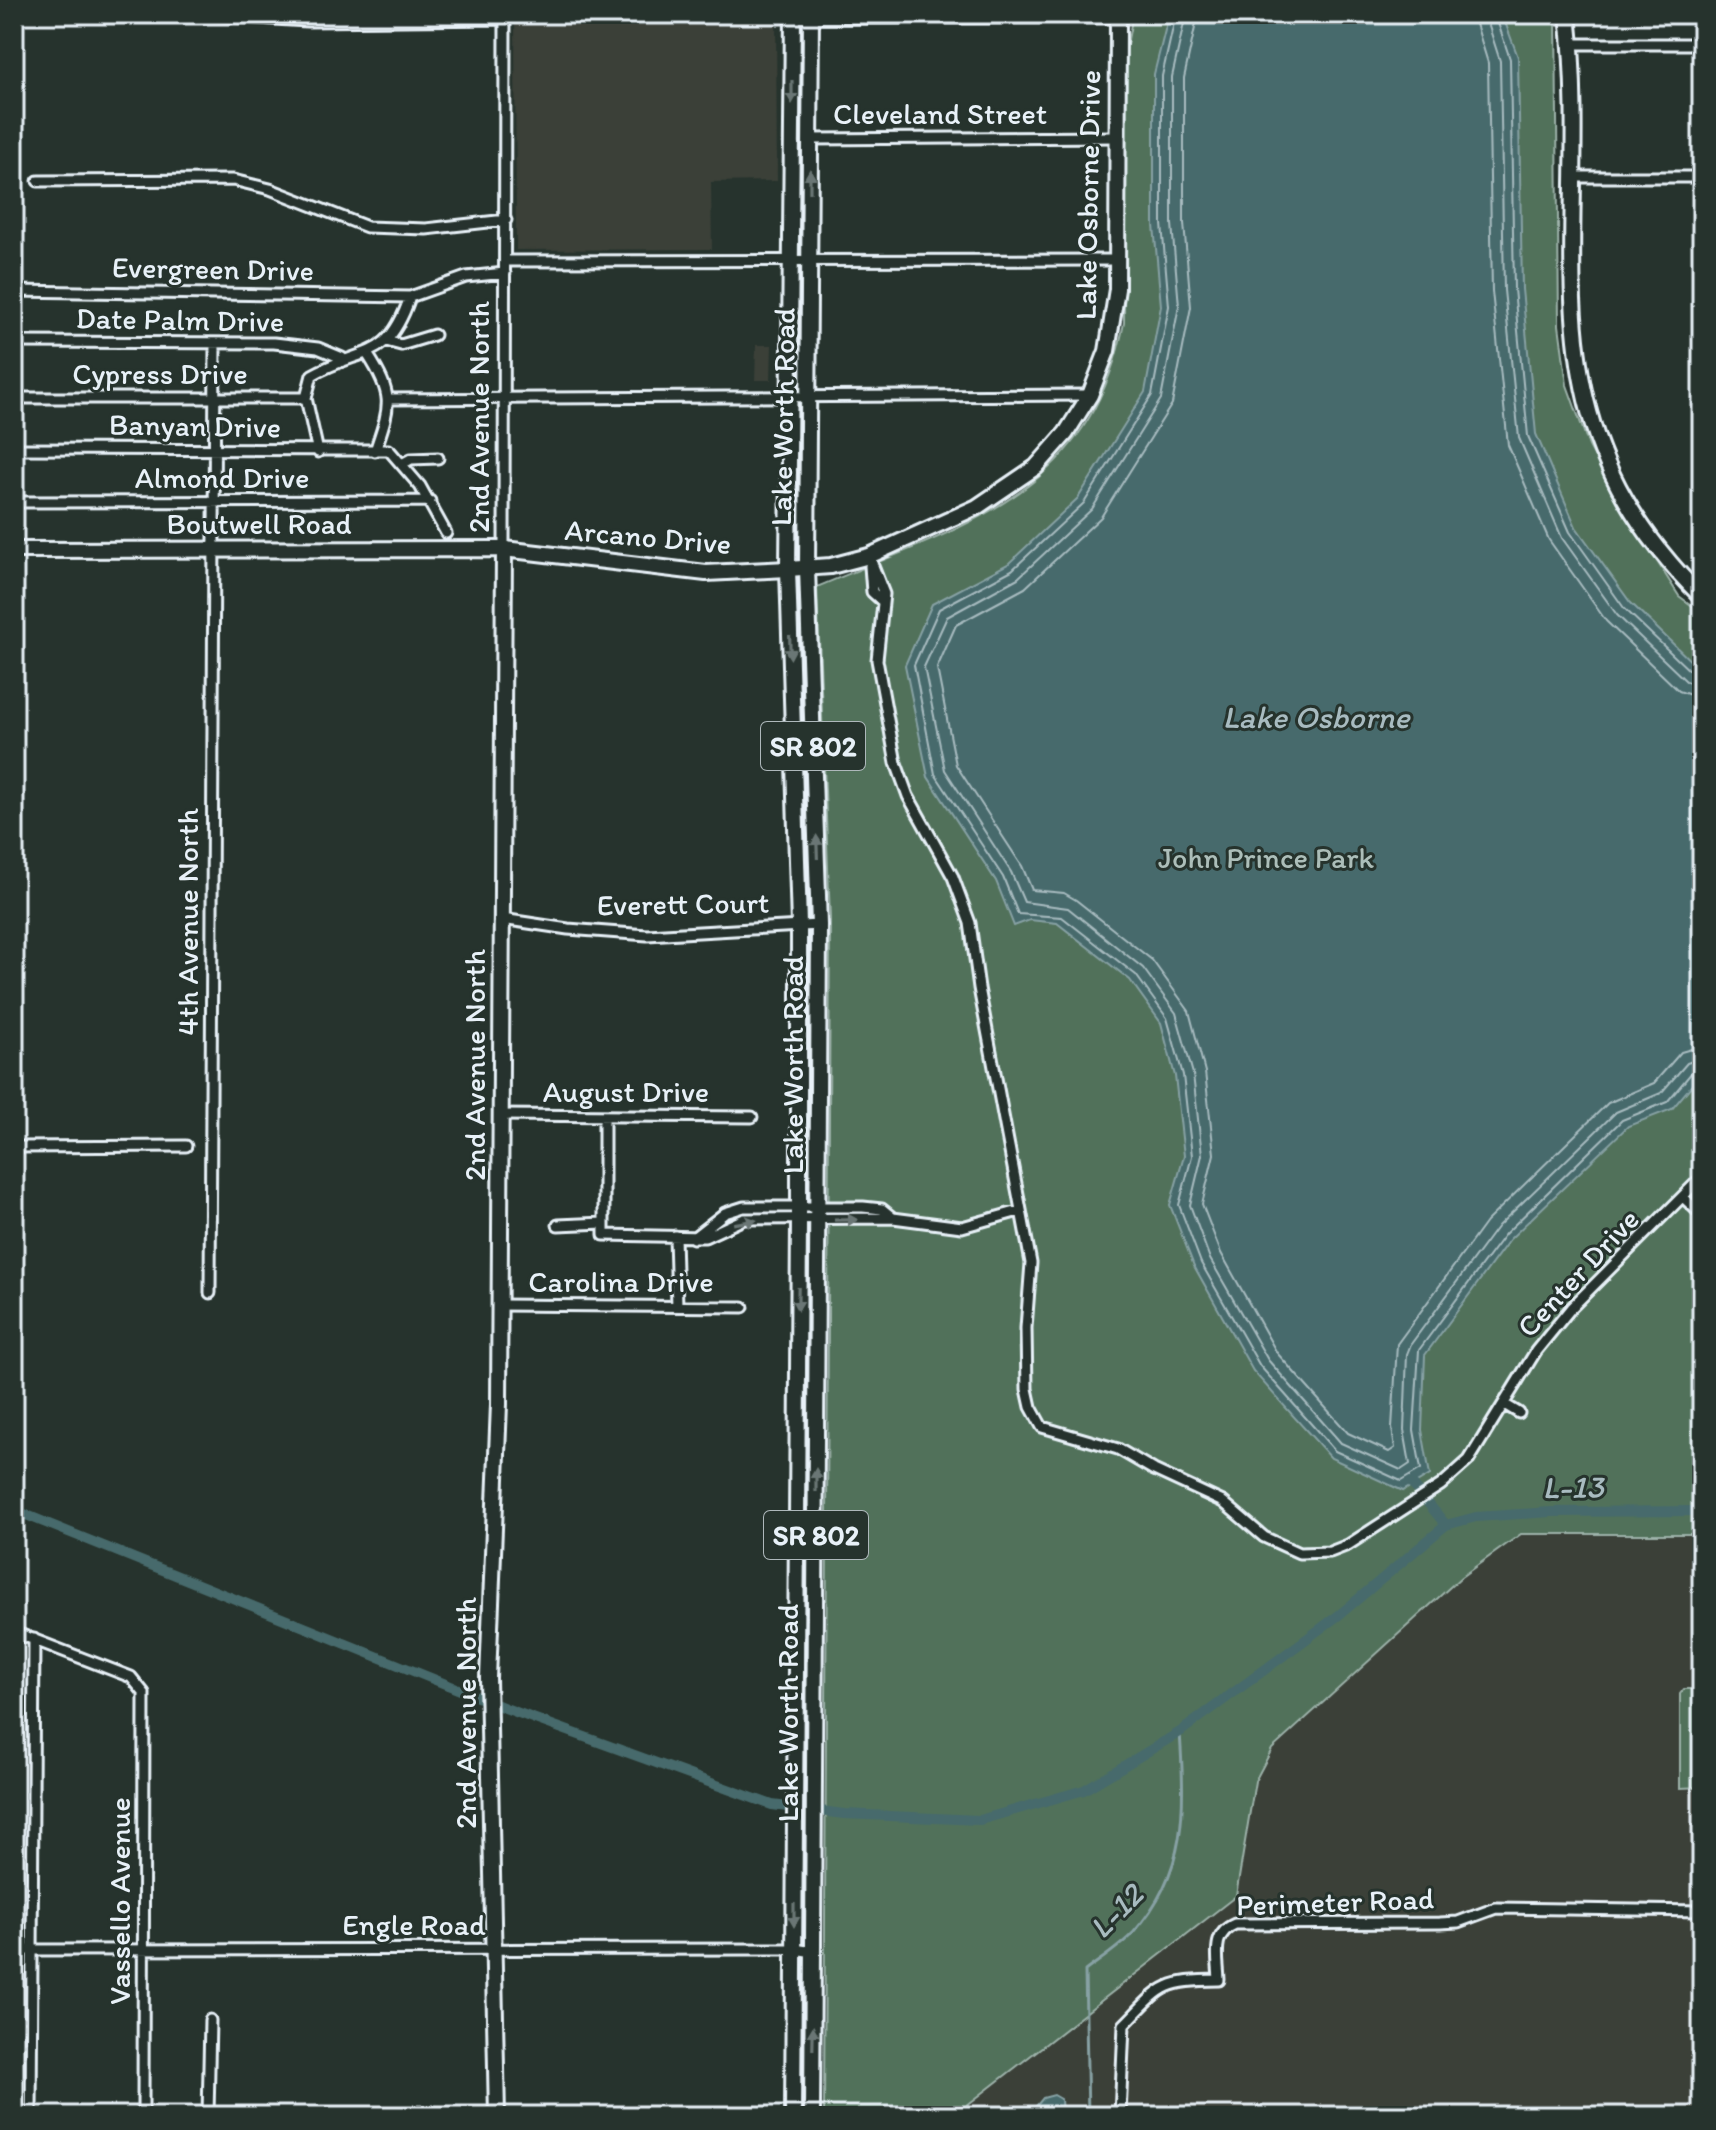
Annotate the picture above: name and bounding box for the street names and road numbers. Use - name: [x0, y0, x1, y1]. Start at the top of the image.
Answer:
- street label: Lake Osborne Drive: [1067, 70, 1108, 320]
- street label: Cleveland Street: [833, 95, 1047, 132]
- street label: Evergreen Drive: [112, 248, 314, 289]
- street label: Date Palm Drive: [76, 299, 285, 340]
- street label: 2nd Avenue North: [460, 301, 497, 533]
- street label: Lake Worth Road: [762, 308, 803, 526]
- street label: Cypress Drive: [72, 355, 248, 392]
- street label: Banyan Drive: [109, 406, 281, 445]
- street label: Almond Drive: [135, 459, 309, 496]
- street label: Boutwell Road: [166, 505, 352, 542]
- street label: Arcano Drive: [563, 511, 733, 562]
- road number: SR 802: [761, 722, 865, 770]
- street label: 4th Avenue North: [169, 808, 206, 1036]
- street label: Everett Court: [597, 883, 769, 924]
- street label: 2nd Avenue North: [456, 949, 493, 1181]
- street label: Lake Worth Road: [774, 956, 811, 1174]
- street label: August Drive: [543, 1073, 709, 1110]
- street label: Center Drive: [1509, 1201, 1647, 1345]
- street label: Carolina Drive: [528, 1263, 714, 1300]
- road number: SR 802: [764, 1511, 868, 1559]
- street label: 2nd Avenue North: [447, 1597, 484, 1829]
- street label: Lake Worth Road: [769, 1604, 806, 1822]
- street label: Vassello Avenue: [101, 1797, 138, 2005]
- street label: Perimeter Road: [1235, 1880, 1435, 1923]
- street label: Engle Road: [342, 1906, 486, 1943]

